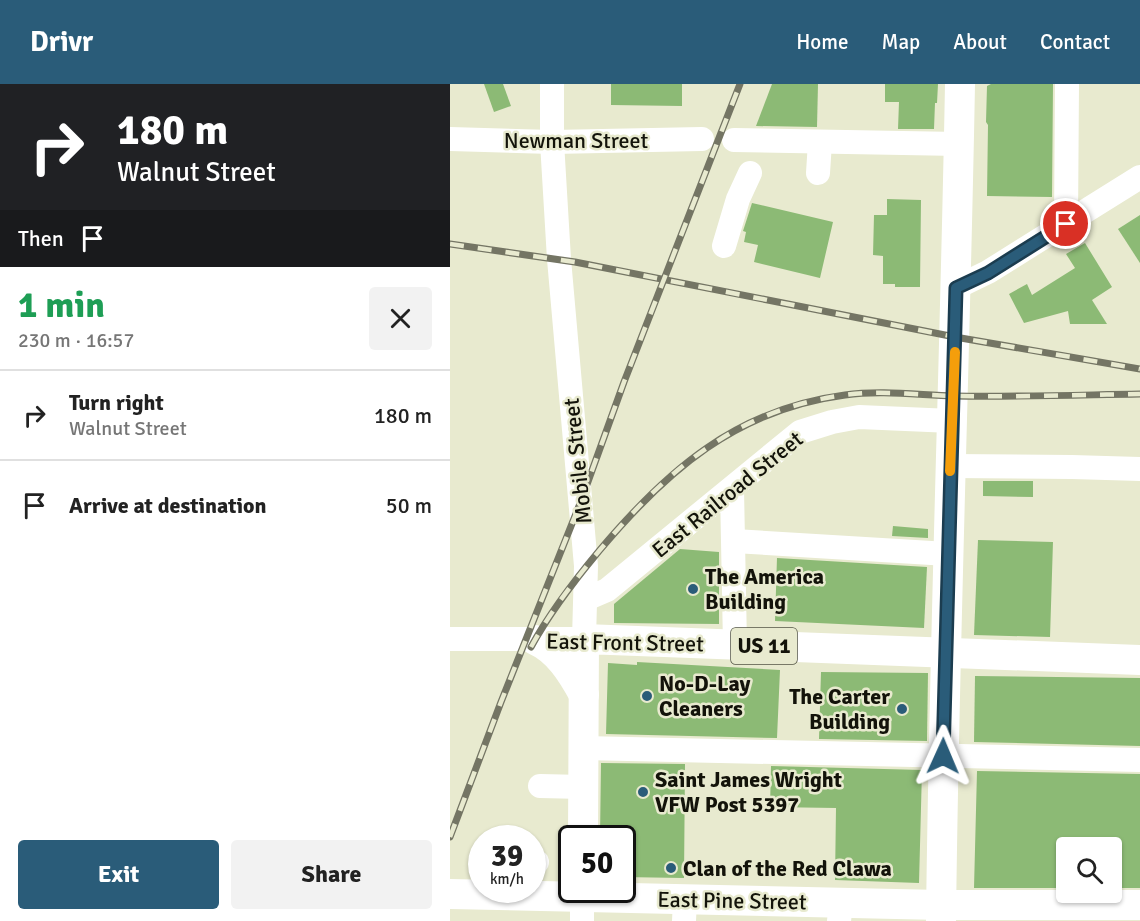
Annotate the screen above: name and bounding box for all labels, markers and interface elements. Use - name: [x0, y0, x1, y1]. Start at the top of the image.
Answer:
- text: Drivr: [30, 25, 93, 59]
- text: Home: [796, 29, 849, 55]
- text: Map: [882, 29, 920, 55]
- text: About: [953, 29, 1007, 55]
- text: Contact: [1040, 29, 1110, 55]
- text: 180 m: [117, 105, 228, 156]
- icon: right: [18, 108, 96, 186]
- street label: Newman Street: [504, 127, 649, 154]
- text: Walnut Street: [117, 156, 276, 189]
- pin: [1040, 198, 1091, 249]
- icon: arrive: [1049, 207, 1082, 240]
- icon: arrive: [76, 222, 109, 255]
- text: Then: [18, 225, 64, 252]
- text: 1 min: [18, 283, 105, 328]
- button: close: [369, 287, 432, 350]
- text: 230 m · 16:57: [18, 328, 134, 353]
- text: Turn right: [69, 389, 164, 416]
- street label: Mobile Street: [557, 396, 598, 525]
- icon: right: [18, 399, 51, 432]
- text: 180 m: [374, 402, 432, 429]
- text: Walnut Street: [69, 416, 187, 441]
- street label: East Railroad Street: [646, 425, 808, 563]
- icon: arrive: [18, 489, 51, 522]
- text: Arrive at destination: [69, 492, 266, 519]
- text: 50 m: [386, 492, 432, 519]
- place label: The America Building: [705, 563, 824, 615]
- marker: The America Building: [686, 582, 700, 596]
- street label: East Front Street: [546, 628, 704, 657]
- road number: US 11: [731, 628, 797, 664]
- place label: No-D-Lay Cleaners: [659, 670, 751, 722]
- place label: The Carter Building: [789, 683, 890, 735]
- marker: No-D-Lay Cleaners: [640, 689, 654, 703]
- marker: The Carter Building: [895, 702, 909, 716]
- position arrow: [911, 724, 975, 788]
- place label: Saint James Wright VFW Post 5397: [655, 766, 842, 818]
- marker: Saint James Wright VFW Post 5397: [636, 785, 650, 799]
- speed limit sign: 50: [558, 825, 636, 903]
- map controls: [1056, 837, 1122, 903]
- button: search: [1056, 837, 1122, 903]
- text: 39: [491, 838, 523, 875]
- button: Exit: [18, 840, 219, 909]
- button: Share: [231, 840, 432, 909]
- place label: Clan of the Red Clawa: [683, 855, 892, 882]
- marker: Clan of the Red Clawa: [664, 861, 678, 875]
- text: km/h: [490, 870, 524, 888]
- street label: East Pine Street: [657, 886, 807, 915]

